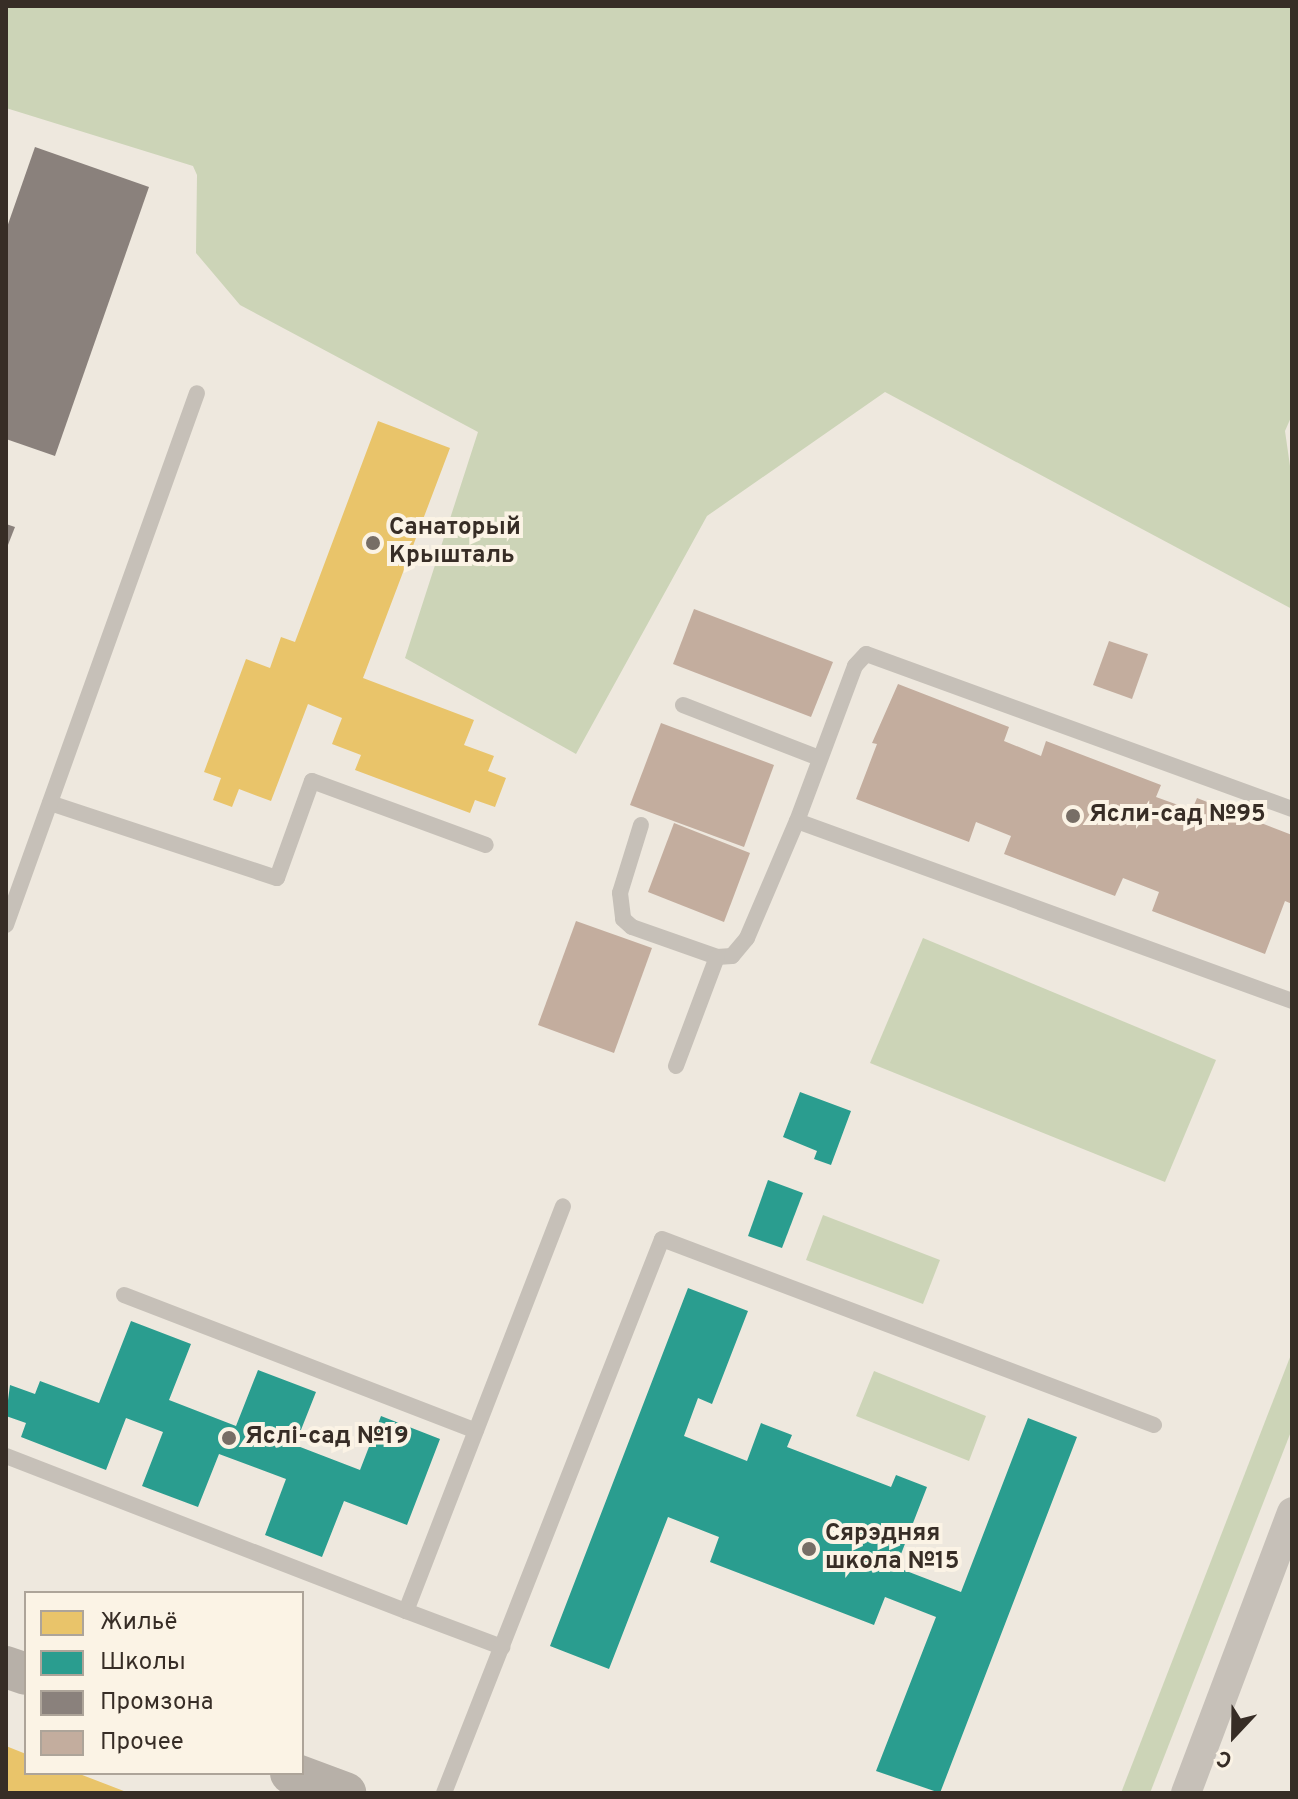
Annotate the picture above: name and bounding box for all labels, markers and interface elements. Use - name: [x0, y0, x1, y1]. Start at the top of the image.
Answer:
- place label: Санаторый Крышталь: [389, 515, 521, 571]
- marker: Санаторый Крышталь: [364, 534, 382, 552]
- place label: Ясли-сад №95: [1089, 802, 1266, 830]
- marker: Ясли-сад №95: [1064, 807, 1082, 825]
- place label: Яслі-сад №19: [245, 1424, 409, 1452]
- marker: Яслі-сад №19: [220, 1429, 238, 1447]
- place label: Сярэдняя школа №15: [825, 1521, 959, 1577]
- marker: Сярэдняя школа №15: [800, 1540, 818, 1558]
- legend: [24, 1591, 304, 1775]
- text: Жильё: [100, 1608, 177, 1638]
- text: Школы: [100, 1648, 186, 1678]
- text: Промзона: [100, 1688, 213, 1718]
- north arrow: [1194, 1695, 1274, 1775]
- text: Прочее: [100, 1728, 184, 1758]
- text: С: [1213, 1743, 1236, 1773]

